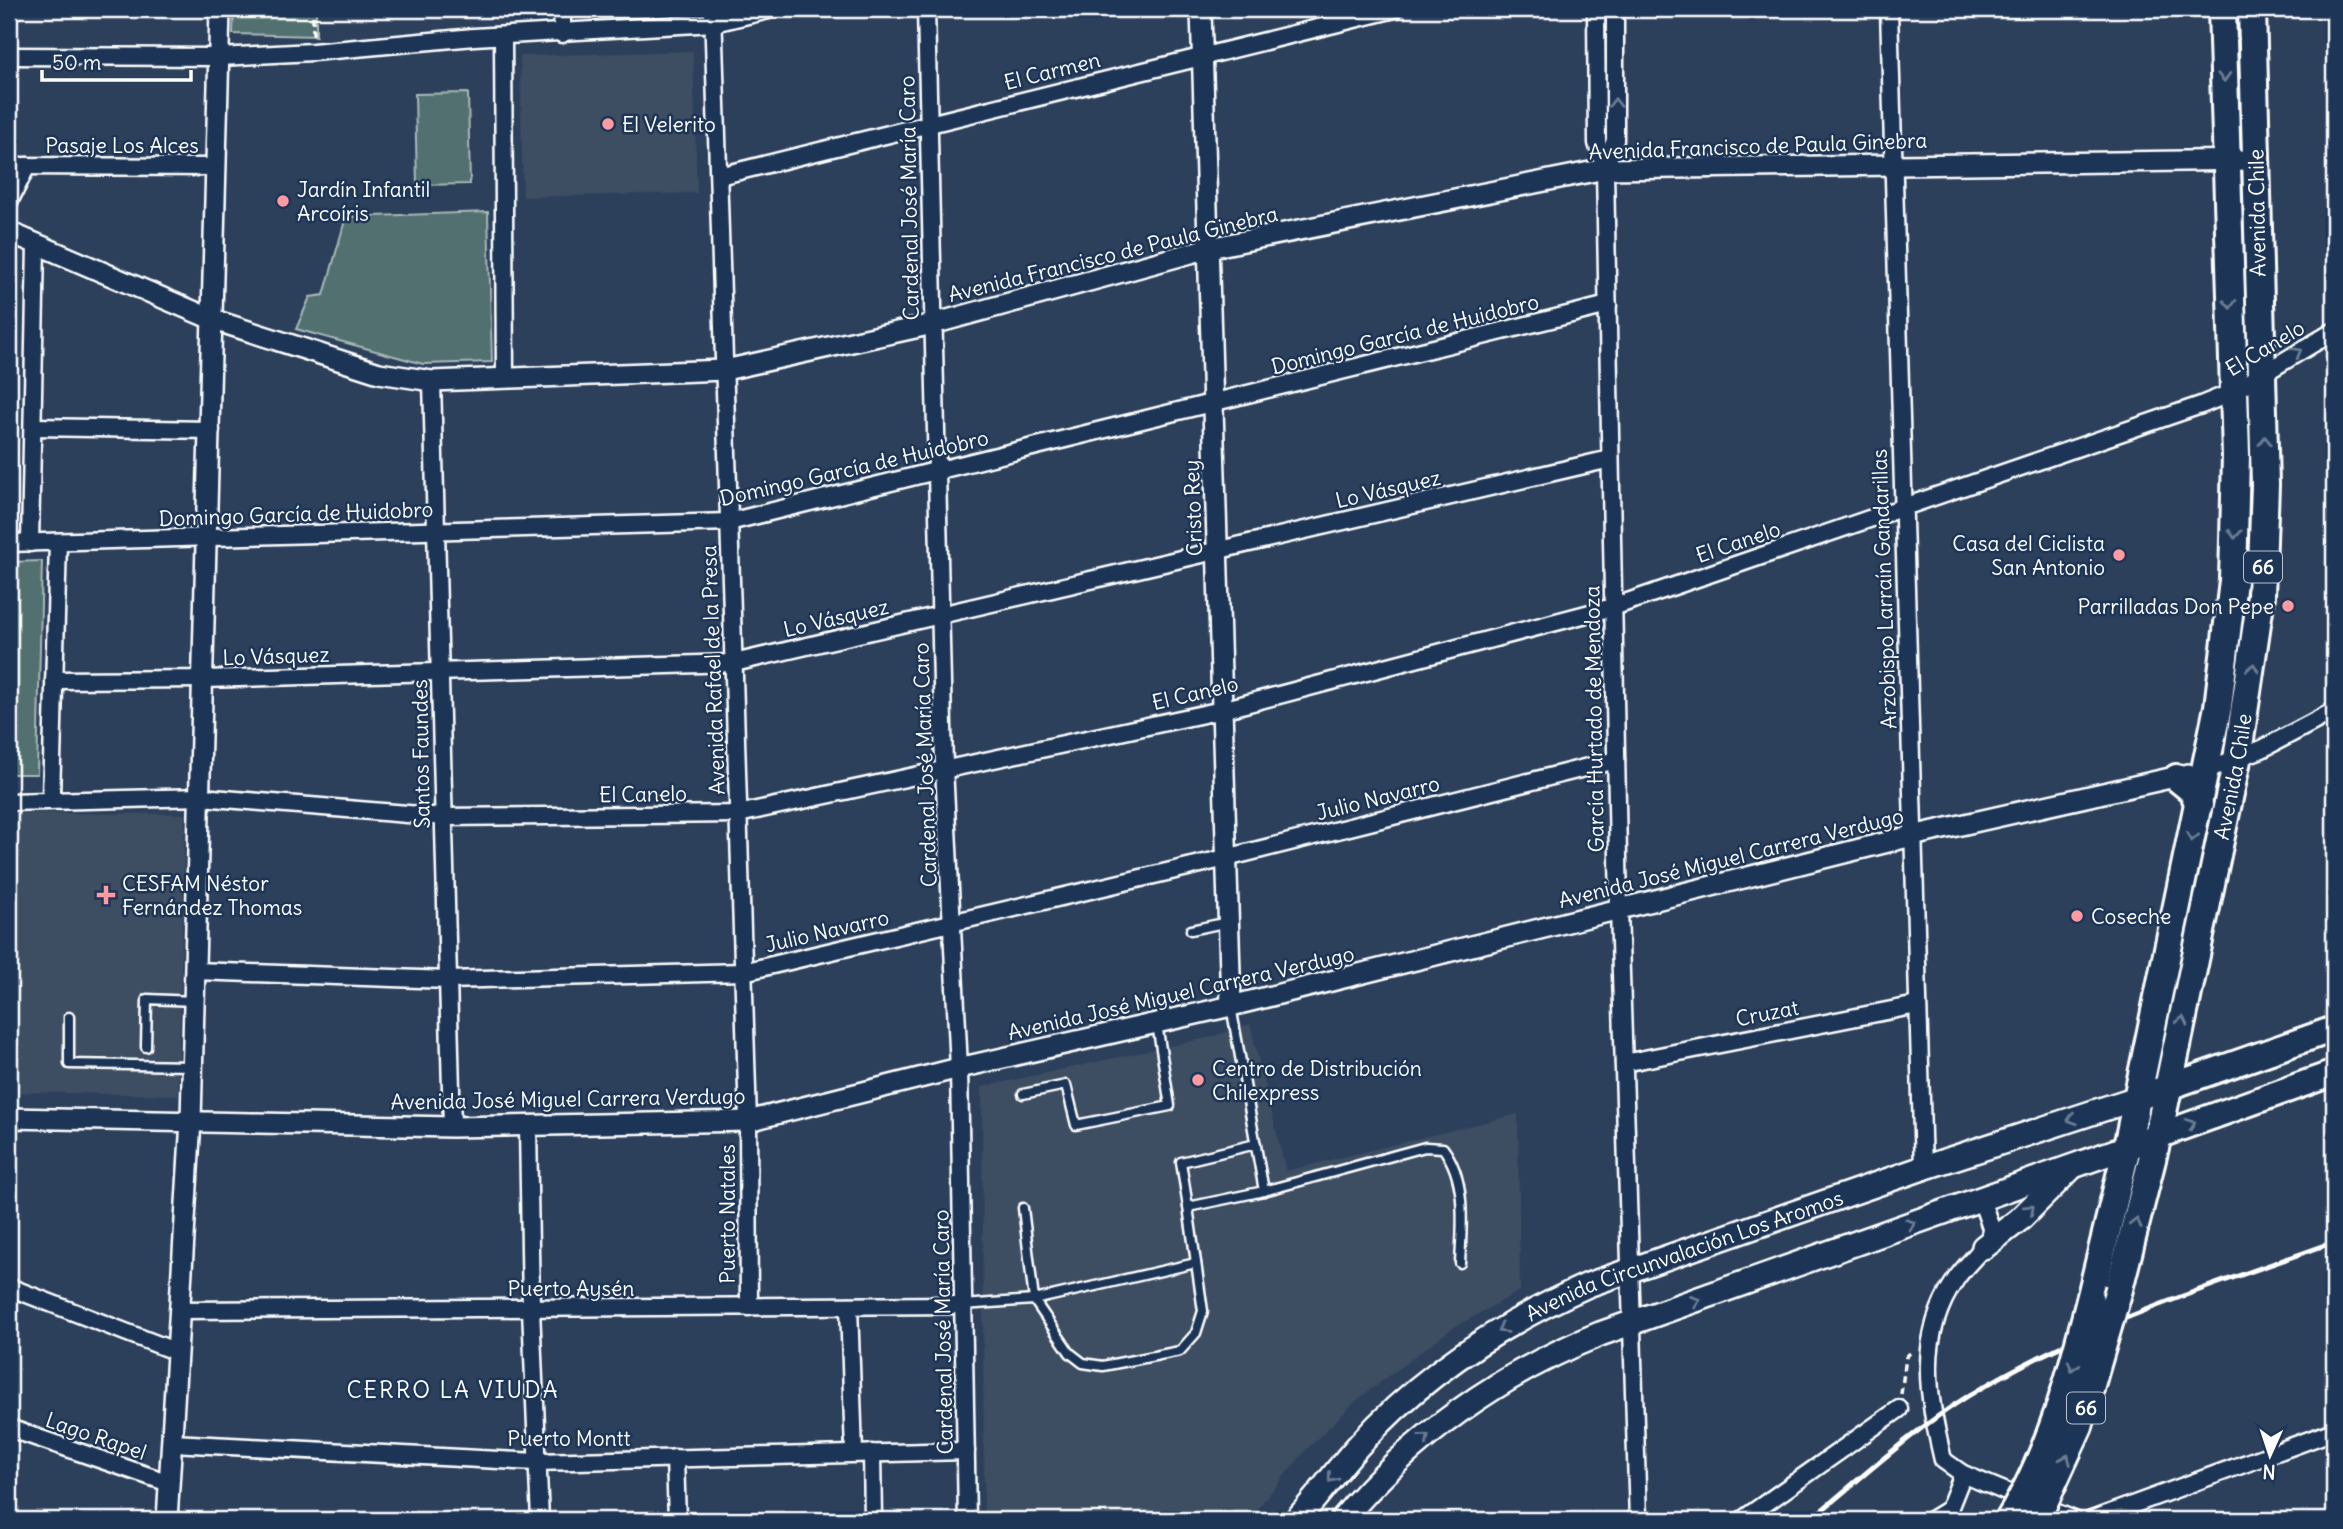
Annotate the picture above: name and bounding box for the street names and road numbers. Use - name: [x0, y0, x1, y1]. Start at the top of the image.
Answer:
- street label: El Carmen: [1001, 46, 1103, 96]
- street label: Cardenal José María Caro: [893, 75, 925, 321]
- street label: Avenida Francisco de Paula Ginebra: [1588, 127, 1928, 165]
- street label: Pasaje Los Alces: [45, 132, 199, 159]
- street label: Avenida Chile: [2242, 149, 2272, 277]
- street label: Avenida Francisco de Paula Ginebra: [945, 200, 1281, 308]
- street label: Domingo García de Huidobro: [1268, 288, 1542, 380]
- street label: El Canelo: [2220, 314, 2310, 382]
- street label: Domingo García de Huidobro: [717, 424, 991, 512]
- street label: Arzobispo Larraín Gandarillas: [1866, 448, 1902, 730]
- street label: Cristo Rey: [1178, 459, 1208, 557]
- street label: Lo Vásquez: [1333, 464, 1443, 514]
- street label: Domingo García de Huidobro: [158, 496, 434, 532]
- street label: El Canelo: [1692, 515, 1784, 569]
- street label: Avenida Rafael de la Presa: [695, 545, 731, 795]
- road number: 66: [2244, 552, 2282, 582]
- street label: García Hurtado de Mendoza: [1578, 585, 1610, 853]
- street label: Lo Vásquez: [781, 593, 891, 643]
- street label: Lo Vásquez: [222, 641, 330, 671]
- street label: Cardenal José María Caro: [907, 642, 943, 888]
- street label: El Canelo: [1149, 670, 1241, 716]
- street label: Santos Faundes: [406, 679, 436, 829]
- street label: Avenida Chile: [2207, 712, 2257, 842]
- street label: Julio Navarro: [1313, 770, 1443, 826]
- street label: El Canelo: [599, 780, 687, 808]
- street label: Avenida José Miguel Carrera Verdugo: [1556, 802, 1906, 914]
- street label: Julio Navarro: [762, 904, 892, 958]
- street label: Avenida José Miguel Carrera Verdugo: [1005, 940, 1357, 1046]
- street label: Cruzat: [1733, 994, 1801, 1032]
- street label: Avenida José Miguel Carrera Verdugo: [390, 1082, 746, 1116]
- street label: Puerto Natales: [714, 1144, 741, 1284]
- street label: Avenida Circunvalación Los Aromos: [1521, 1183, 1847, 1327]
- street label: Cardenal José María Caro: [927, 1209, 959, 1455]
- street label: Puerto Aysén: [508, 1275, 635, 1302]
- road number: 66: [2067, 1392, 2105, 1424]
- street label: Lago Rapel: [42, 1406, 150, 1466]
- street label: Puerto Montt: [507, 1425, 631, 1452]

